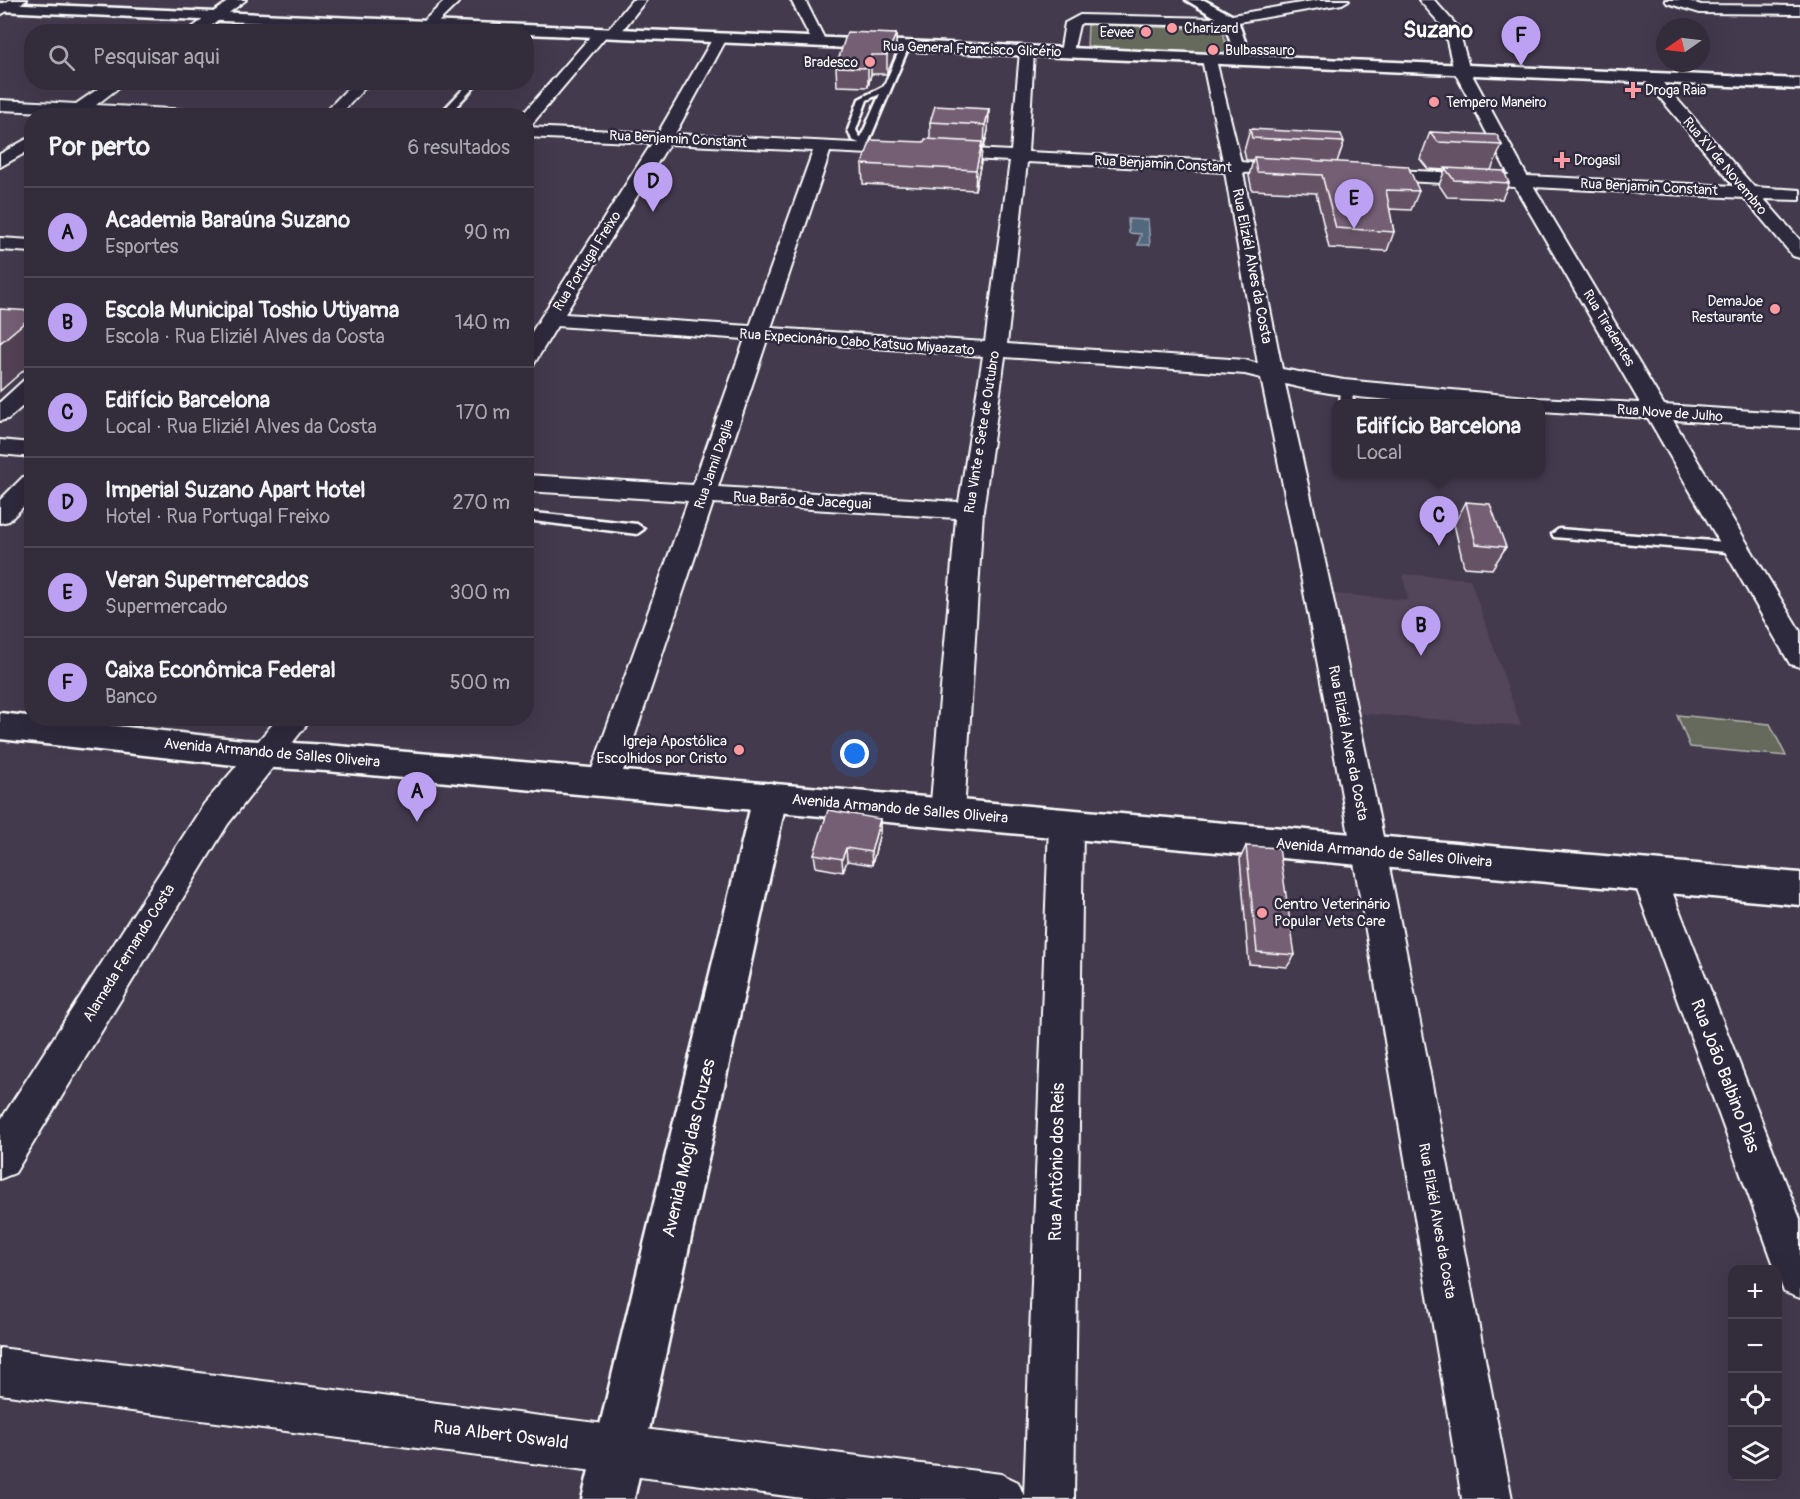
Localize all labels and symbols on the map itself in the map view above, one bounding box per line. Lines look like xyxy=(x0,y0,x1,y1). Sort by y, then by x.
district label: Suzano xyxy=(1403,16,1473,44)
pin: F xyxy=(1502,16,1540,66)
north arrow xyxy=(1656,18,1710,72)
place label: Charizard xyxy=(1184,20,1239,37)
marker: Charizard xyxy=(1165,21,1179,35)
place label: Eevee xyxy=(1100,24,1134,41)
marker: Eevee xyxy=(1139,25,1153,39)
street label: Rua General Francisco Glicério xyxy=(882,37,1062,61)
place label: Bulbassauro xyxy=(1225,42,1295,59)
marker: Bulbassauro xyxy=(1206,43,1220,57)
place label: Bradesco xyxy=(804,54,858,71)
marker: Bradesco xyxy=(863,55,877,69)
place label: Droga Raia xyxy=(1645,82,1706,99)
marker: Droga Raia xyxy=(1626,83,1640,97)
place label: Tempero Maneiro xyxy=(1446,94,1547,111)
marker: Tempero Maneiro xyxy=(1427,95,1441,109)
street label: Rua XV de Novembro xyxy=(1679,114,1771,219)
street label: Rua Benjamin Constant xyxy=(609,127,748,151)
street label: Rua Benjamin Constant xyxy=(1094,152,1233,176)
place label: Drogasil xyxy=(1574,152,1621,169)
marker: Drogasil xyxy=(1555,153,1569,167)
pin: D xyxy=(634,162,672,212)
street label: Rua Benjamin Constant xyxy=(1580,175,1719,199)
pin: E xyxy=(1334,180,1374,229)
street label: Rua Eliziél Alves da Costa xyxy=(1228,187,1276,345)
street label: Rua Portugal Freixo xyxy=(549,207,625,314)
street label: Rua Tiradentes xyxy=(1579,286,1639,370)
place label: DemaJoe Restaurante xyxy=(1691,293,1763,326)
marker: DemaJoe Restaurante xyxy=(1768,302,1782,316)
street label: Rua Expecionário Cabo Katsuo Miyaazato xyxy=(739,325,976,359)
street label: Rua Vinte e Sete de Outubro xyxy=(961,349,1003,514)
street label: Rua Nove de Julho xyxy=(1617,401,1724,425)
street label: Rua Jamil Daglia xyxy=(691,417,737,511)
street label: Rua Barão de Jaceguai xyxy=(732,488,872,514)
pin: C xyxy=(1420,496,1458,546)
pin: B xyxy=(1402,606,1440,656)
street label: Rua Eliziél Alves da Costa xyxy=(1324,664,1372,822)
place label: Igreja Apostólica Escolhidos por Cristo xyxy=(596,732,727,768)
street label: Avenida Armando de Salles Oliveira xyxy=(163,734,381,772)
your location xyxy=(840,739,869,768)
marker: Igreja Apostólica Escolhidos por Cristo xyxy=(732,743,746,757)
pin: A xyxy=(398,772,436,822)
street label: Avenida Armando de Salles Oliveira xyxy=(791,790,1009,828)
street label: Avenida Armando de Salles Oliveira xyxy=(1275,834,1493,872)
street label: Alameda Fernando Costa xyxy=(79,881,179,1025)
place label: Centro Veterinário Popular Vets Care xyxy=(1274,895,1390,931)
marker: Centro Veterinário Popular Vets Care xyxy=(1255,906,1269,920)
street label: Rua João Balbino Dias xyxy=(1685,996,1765,1156)
street label: Avenida Mogi das Cruzes xyxy=(657,1056,721,1240)
street label: Rua Antônio dos Reis xyxy=(1044,1083,1070,1241)
street label: Rua Eliziél Alves da Costa xyxy=(1414,1142,1460,1300)
street label: Rua Albert Oswald xyxy=(432,1415,570,1455)

